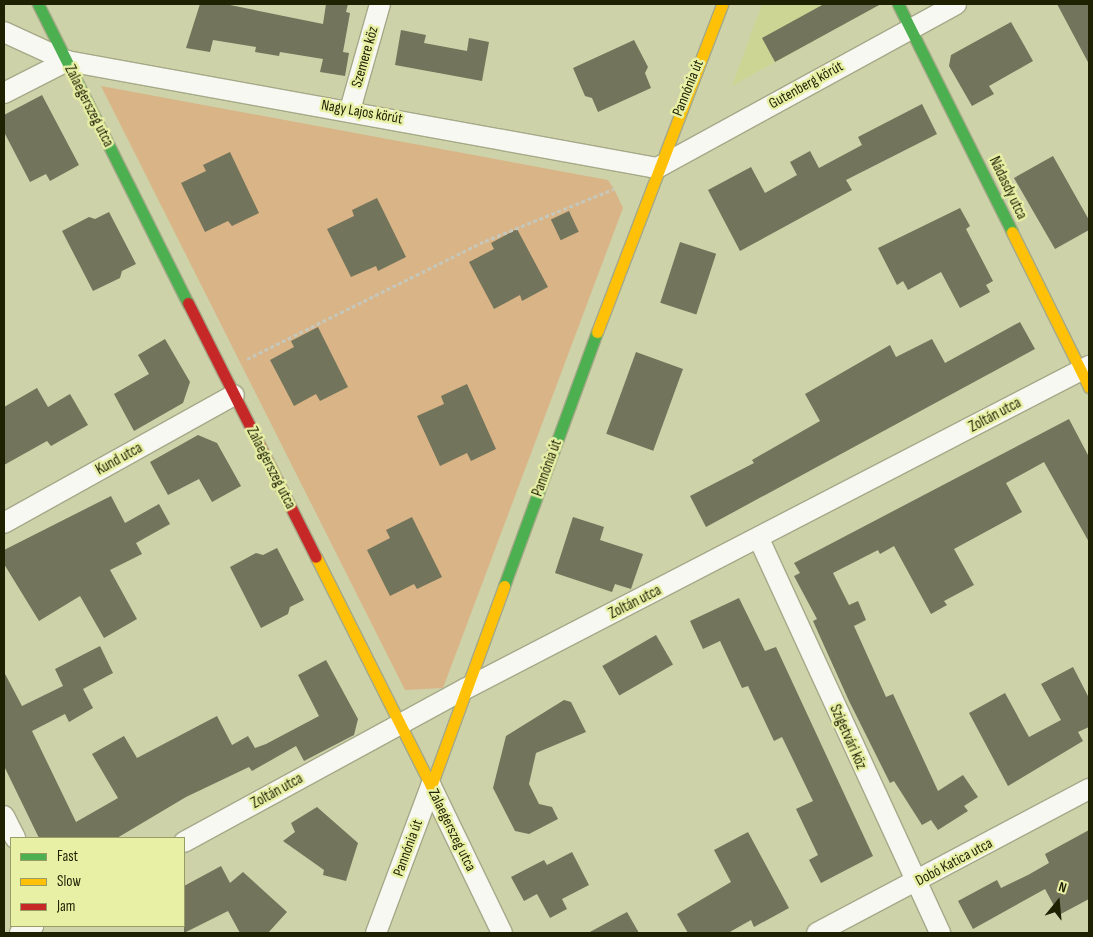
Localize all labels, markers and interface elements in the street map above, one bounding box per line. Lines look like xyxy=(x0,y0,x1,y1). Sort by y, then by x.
street label: Szemere köz xyxy=(348,24,382,90)
street label: Pannónia út xyxy=(669,57,707,119)
street label: Gutenberg körút xyxy=(766,57,846,113)
street label: Zalaegerszeg utca xyxy=(61,62,117,150)
street label: Nagy Lajos körút xyxy=(320,96,404,128)
street label: Nádasdy utca xyxy=(985,154,1031,222)
street label: Zoltán utca xyxy=(966,394,1024,436)
street label: Zalaegerszeg utca xyxy=(243,424,299,512)
street label: Pannónia út xyxy=(528,437,566,499)
street label: Kund utca xyxy=(93,439,145,479)
street label: Zoltán utca xyxy=(606,581,664,623)
street label: Szigetvári köz xyxy=(826,702,870,772)
street label: Zoltán utca xyxy=(248,769,306,813)
street label: Zalaegerszeg utca xyxy=(424,786,480,874)
street label: Pannónia út xyxy=(389,817,427,879)
street label: Dobó Katica utca xyxy=(912,834,996,890)
legend xyxy=(10,837,185,927)
text: Fast xyxy=(57,847,78,866)
text: Slow xyxy=(57,872,81,891)
north arrow xyxy=(1033,877,1083,927)
text: N xyxy=(1056,878,1069,896)
text: Jam xyxy=(57,897,75,916)

